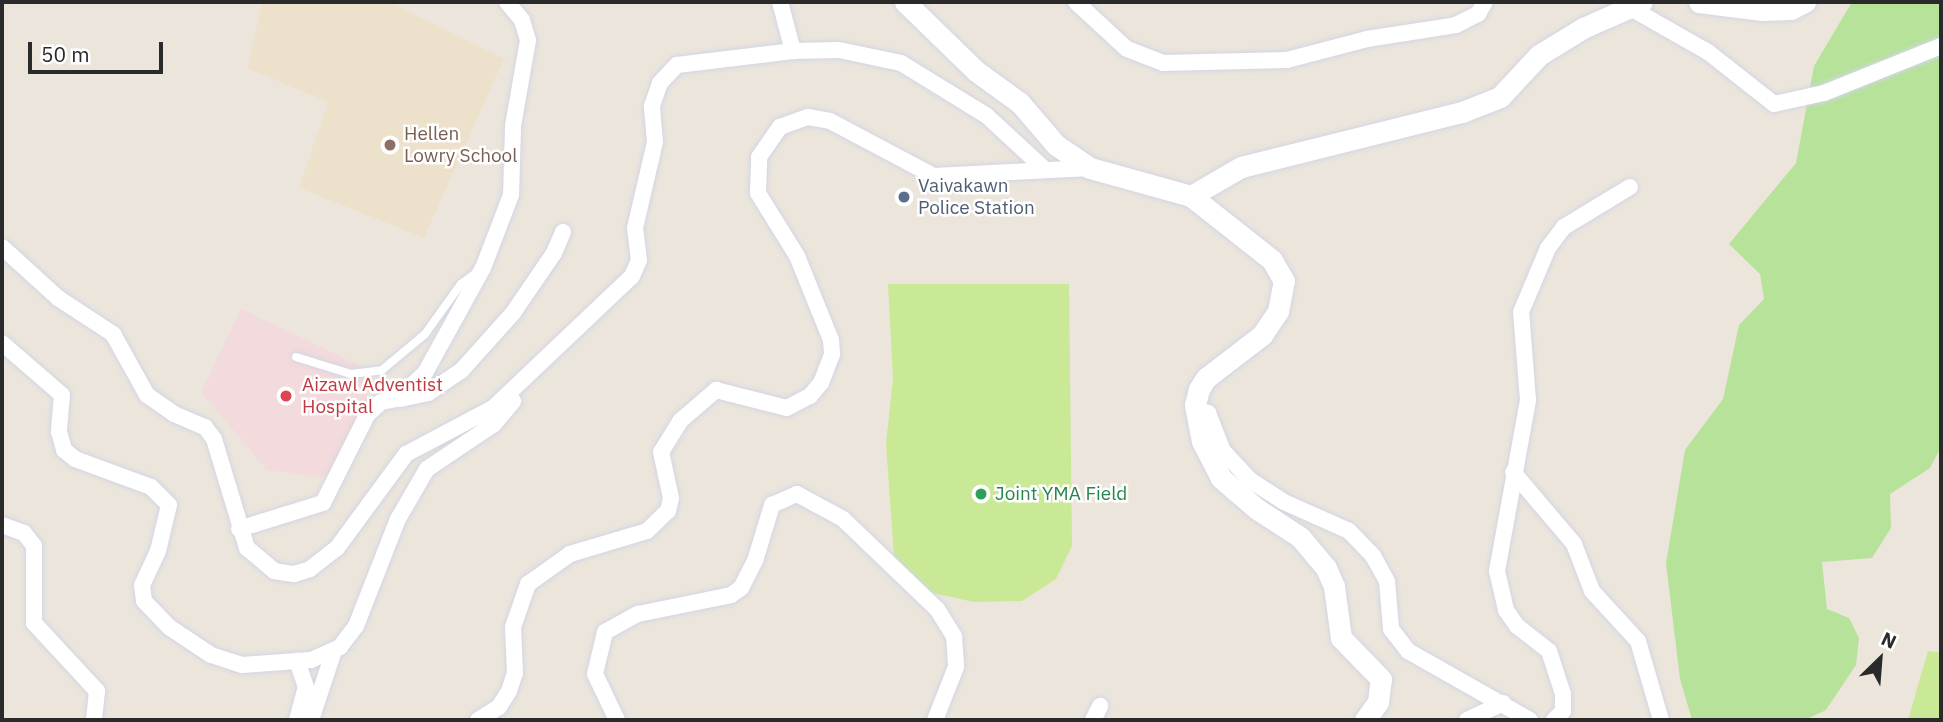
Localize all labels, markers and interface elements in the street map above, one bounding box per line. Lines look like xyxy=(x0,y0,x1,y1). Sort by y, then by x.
scale bar xyxy=(32,28,166,72)
text: 50 m xyxy=(41,40,90,68)
place label: Hellen Lowry School xyxy=(404,123,517,167)
marker: Hellen Lowry School xyxy=(382,137,398,153)
place label: Vaivakawn Police Station xyxy=(918,175,1035,219)
marker: Vaivakawn Police Station xyxy=(896,189,912,205)
place label: Aizawl Adventist Hospital xyxy=(302,374,443,418)
marker: Aizawl Adventist Hospital xyxy=(276,386,296,406)
place label: Joint YMA Field xyxy=(995,483,1127,505)
marker: Joint YMA Field xyxy=(973,486,989,502)
north arrow xyxy=(1845,624,1915,694)
text: N xyxy=(1878,626,1900,654)

